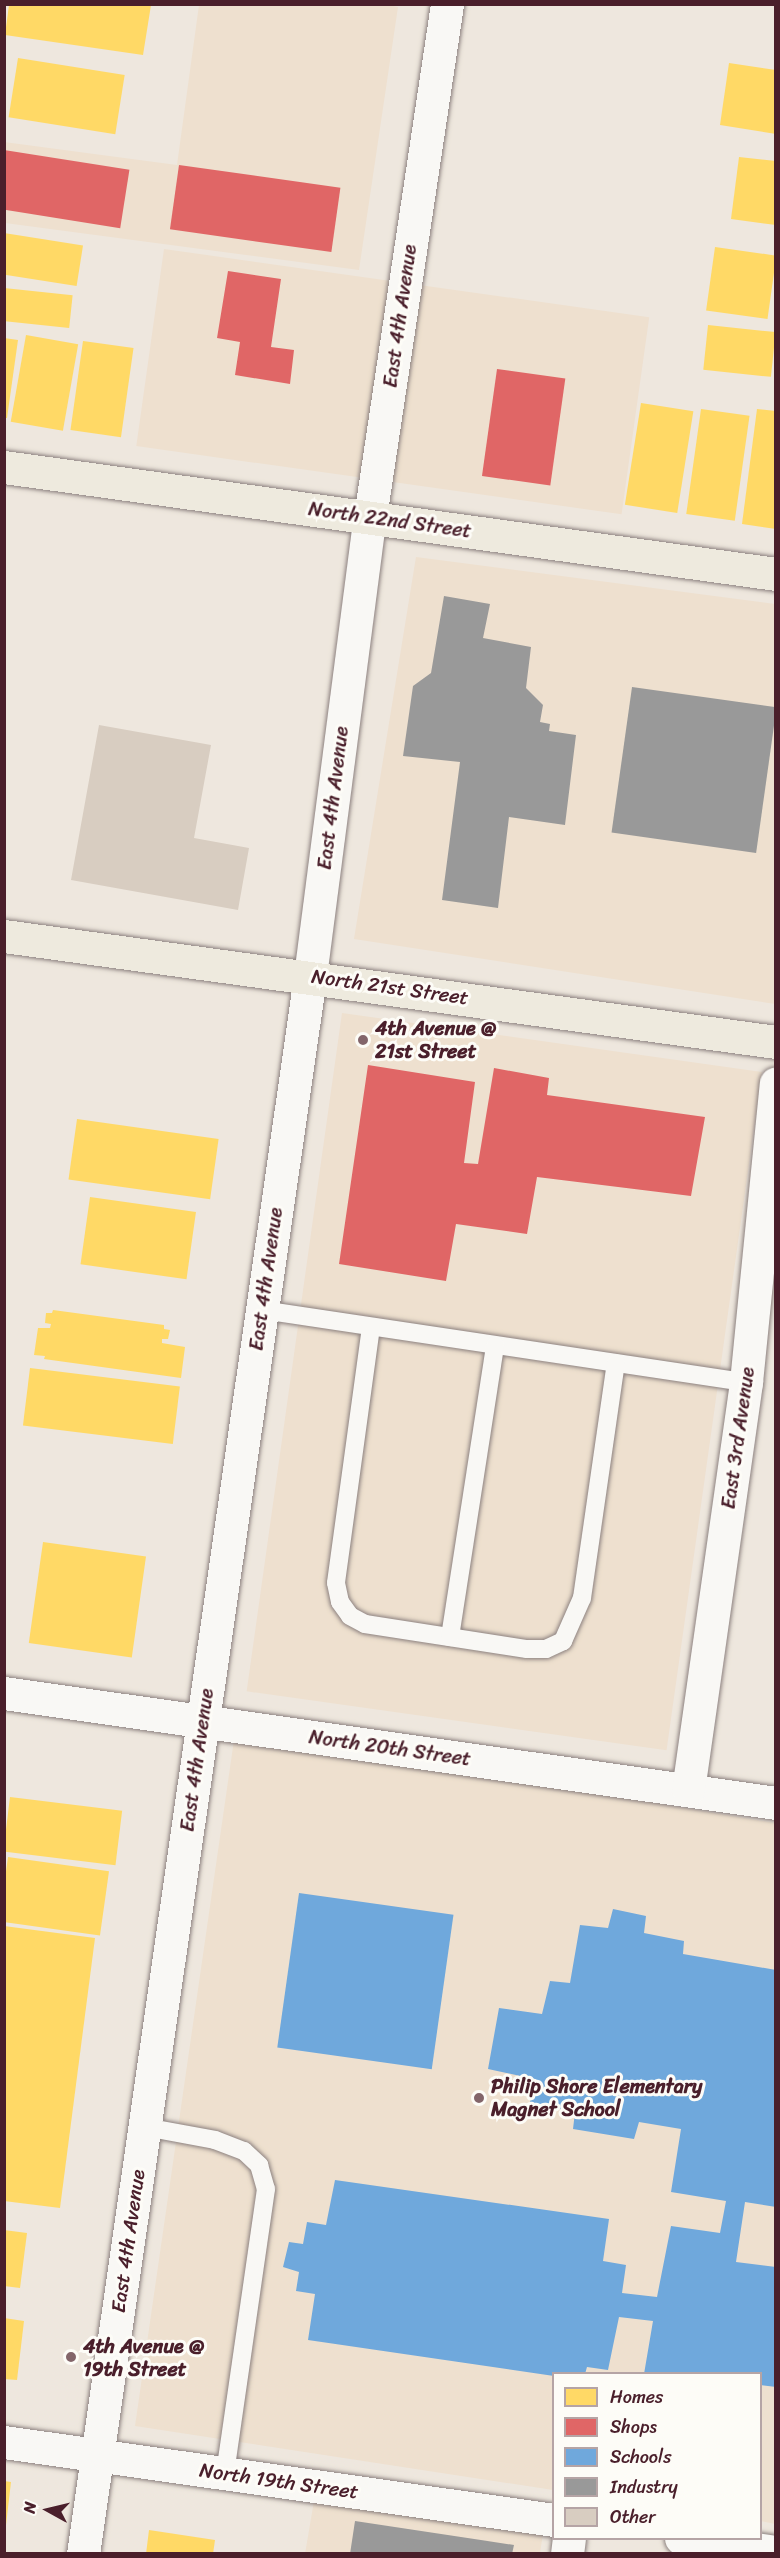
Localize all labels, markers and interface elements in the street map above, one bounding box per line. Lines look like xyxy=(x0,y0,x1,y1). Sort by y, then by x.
street label: East 4th Avenue xyxy=(378,243,422,389)
street label: North 22nd Street xyxy=(307,497,473,543)
street label: East 4th Avenue xyxy=(312,725,354,871)
street label: North 21st Street xyxy=(310,964,470,1010)
place label: 4th Avenue @ 21st Street xyxy=(375,1016,496,1063)
marker: 4th Avenue @ 21st Street xyxy=(356,1033,370,1047)
street label: East 4th Avenue xyxy=(244,1206,288,1352)
street label: East 3rd Avenue xyxy=(716,1366,760,1510)
street label: East 4th Avenue xyxy=(175,1687,219,1833)
street label: North 20th Street xyxy=(307,1725,473,1771)
place label: Philip Shore Elementary Magnet School xyxy=(491,2074,704,2121)
marker: Philip Shore Elementary Magnet School xyxy=(472,2091,486,2105)
street label: East 4th Avenue xyxy=(106,2168,150,2314)
place label: 4th Avenue @ 19th Street xyxy=(83,2334,204,2381)
marker: 4th Avenue @ 19th Street xyxy=(64,2350,78,2364)
legend xyxy=(552,2372,762,2540)
text: Homes xyxy=(610,2381,663,2413)
text: Shops xyxy=(610,2411,657,2443)
text: Schools xyxy=(610,2441,671,2473)
street label: North 19th Street xyxy=(198,2458,360,2504)
text: Industry xyxy=(610,2471,678,2503)
north arrow xyxy=(18,2480,78,2540)
text: N xyxy=(15,2500,45,2515)
text: Other xyxy=(610,2501,656,2533)

